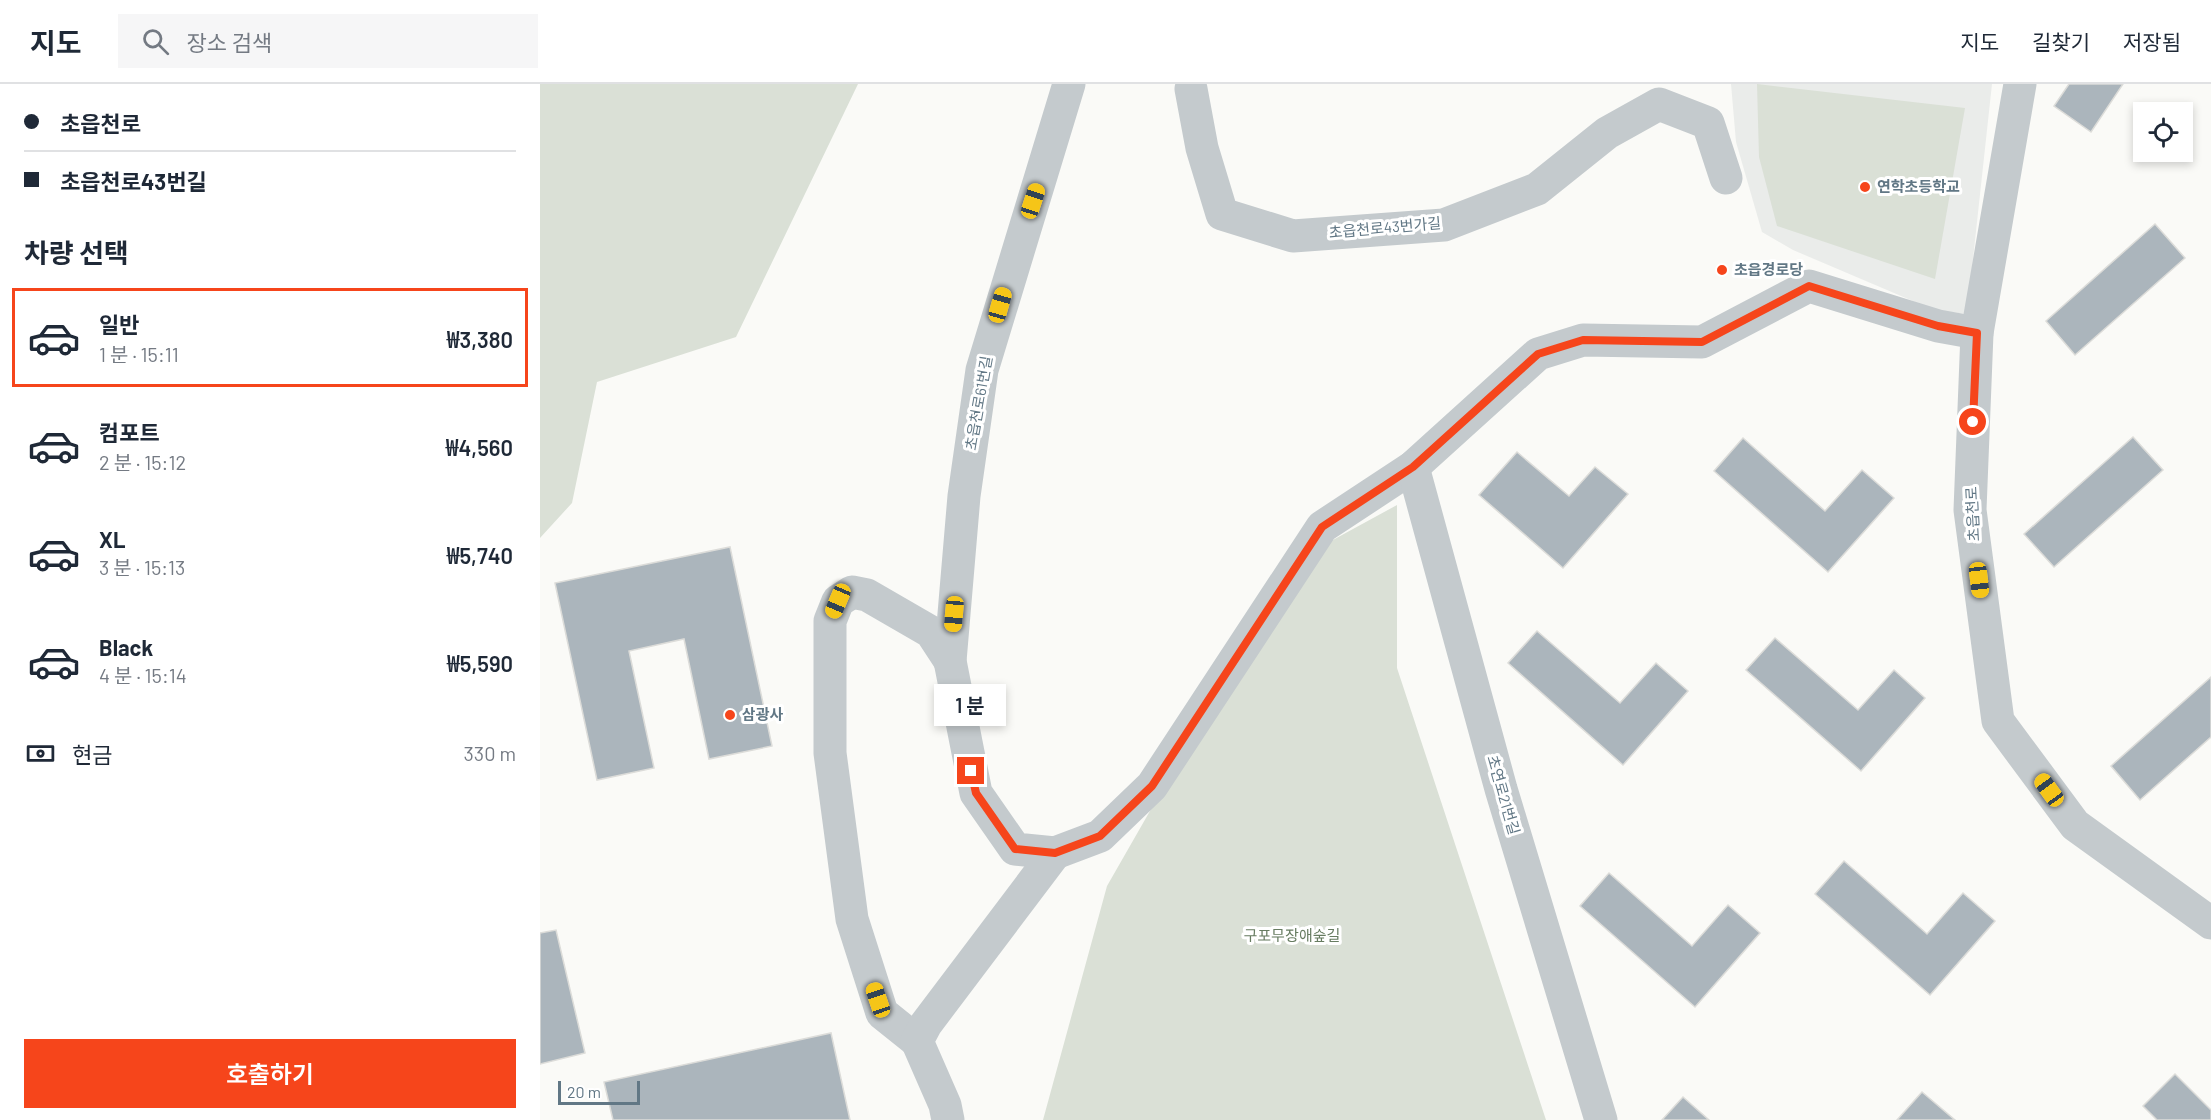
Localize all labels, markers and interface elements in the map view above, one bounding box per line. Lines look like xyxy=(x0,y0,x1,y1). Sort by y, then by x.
search box xyxy=(118,14,538,68)
text: 지도 xyxy=(30,25,82,59)
icon: search xyxy=(139,25,172,58)
text: 장소 검색 xyxy=(187,29,272,55)
text: 지도 xyxy=(1960,29,1999,54)
text: 길찾기 xyxy=(2032,29,2090,54)
text: 저장됨 xyxy=(2123,29,2181,54)
map controls xyxy=(2133,102,2193,162)
button: locate xyxy=(2133,102,2193,162)
text: 초읍천로 xyxy=(60,110,141,136)
text: 초읍천로43번길 xyxy=(60,168,207,194)
place label: 연학초등학교 xyxy=(1877,177,1960,195)
marker: 연학초등학교 xyxy=(1858,180,1872,194)
car xyxy=(1019,181,1047,221)
street label: 초읍천로43번가길 xyxy=(1328,213,1442,241)
text: 차량 선택 xyxy=(24,236,129,268)
place label: 초읍경로당 xyxy=(1734,260,1803,278)
marker: 초읍경로당 xyxy=(1715,263,1729,277)
car xyxy=(986,285,1014,325)
icon: car xyxy=(27,311,81,365)
text: 일반 xyxy=(99,311,139,337)
text: ₩3,380 xyxy=(447,326,513,352)
text: 1 분 · 15:11 xyxy=(99,342,179,366)
street label: 초읍천로61번길 xyxy=(961,354,995,451)
route start xyxy=(1959,408,1986,435)
icon: car xyxy=(27,419,81,473)
text: 컴포트 xyxy=(99,419,160,445)
text: ₩4,560 xyxy=(446,434,513,460)
text: 2 분 · 15:12 xyxy=(99,450,186,474)
street label: 초읍천로 xyxy=(1962,486,1982,542)
text: XL xyxy=(99,526,125,552)
icon: car xyxy=(27,527,81,581)
text: ₩5,740 xyxy=(447,542,513,568)
text: 3 분 · 15:13 xyxy=(99,555,185,579)
car xyxy=(1968,561,1990,599)
car xyxy=(823,581,853,621)
car xyxy=(943,595,965,633)
text: Black xyxy=(99,634,153,660)
icon: car xyxy=(27,635,81,689)
text: ₩5,590 xyxy=(447,650,513,676)
text: 4 분 · 15:14 xyxy=(99,663,187,687)
callout: 1 분 xyxy=(935,684,1007,726)
text: 1 분 xyxy=(955,693,985,717)
place label: 삼광사 xyxy=(742,705,784,723)
marker: 삼광사 xyxy=(723,708,737,722)
icon: cash xyxy=(24,737,57,770)
text: 현금 xyxy=(72,741,112,767)
text: 330 m xyxy=(464,741,516,765)
street label: 초연로21번길 xyxy=(1484,753,1524,837)
route end xyxy=(957,757,984,784)
car xyxy=(2031,770,2067,810)
park label: 구포무장애숲길 xyxy=(1244,926,1340,944)
car xyxy=(864,980,892,1020)
button: 호출하기 xyxy=(24,1039,516,1108)
scale bar xyxy=(558,1078,640,1106)
text: 20 m xyxy=(567,1082,601,1101)

